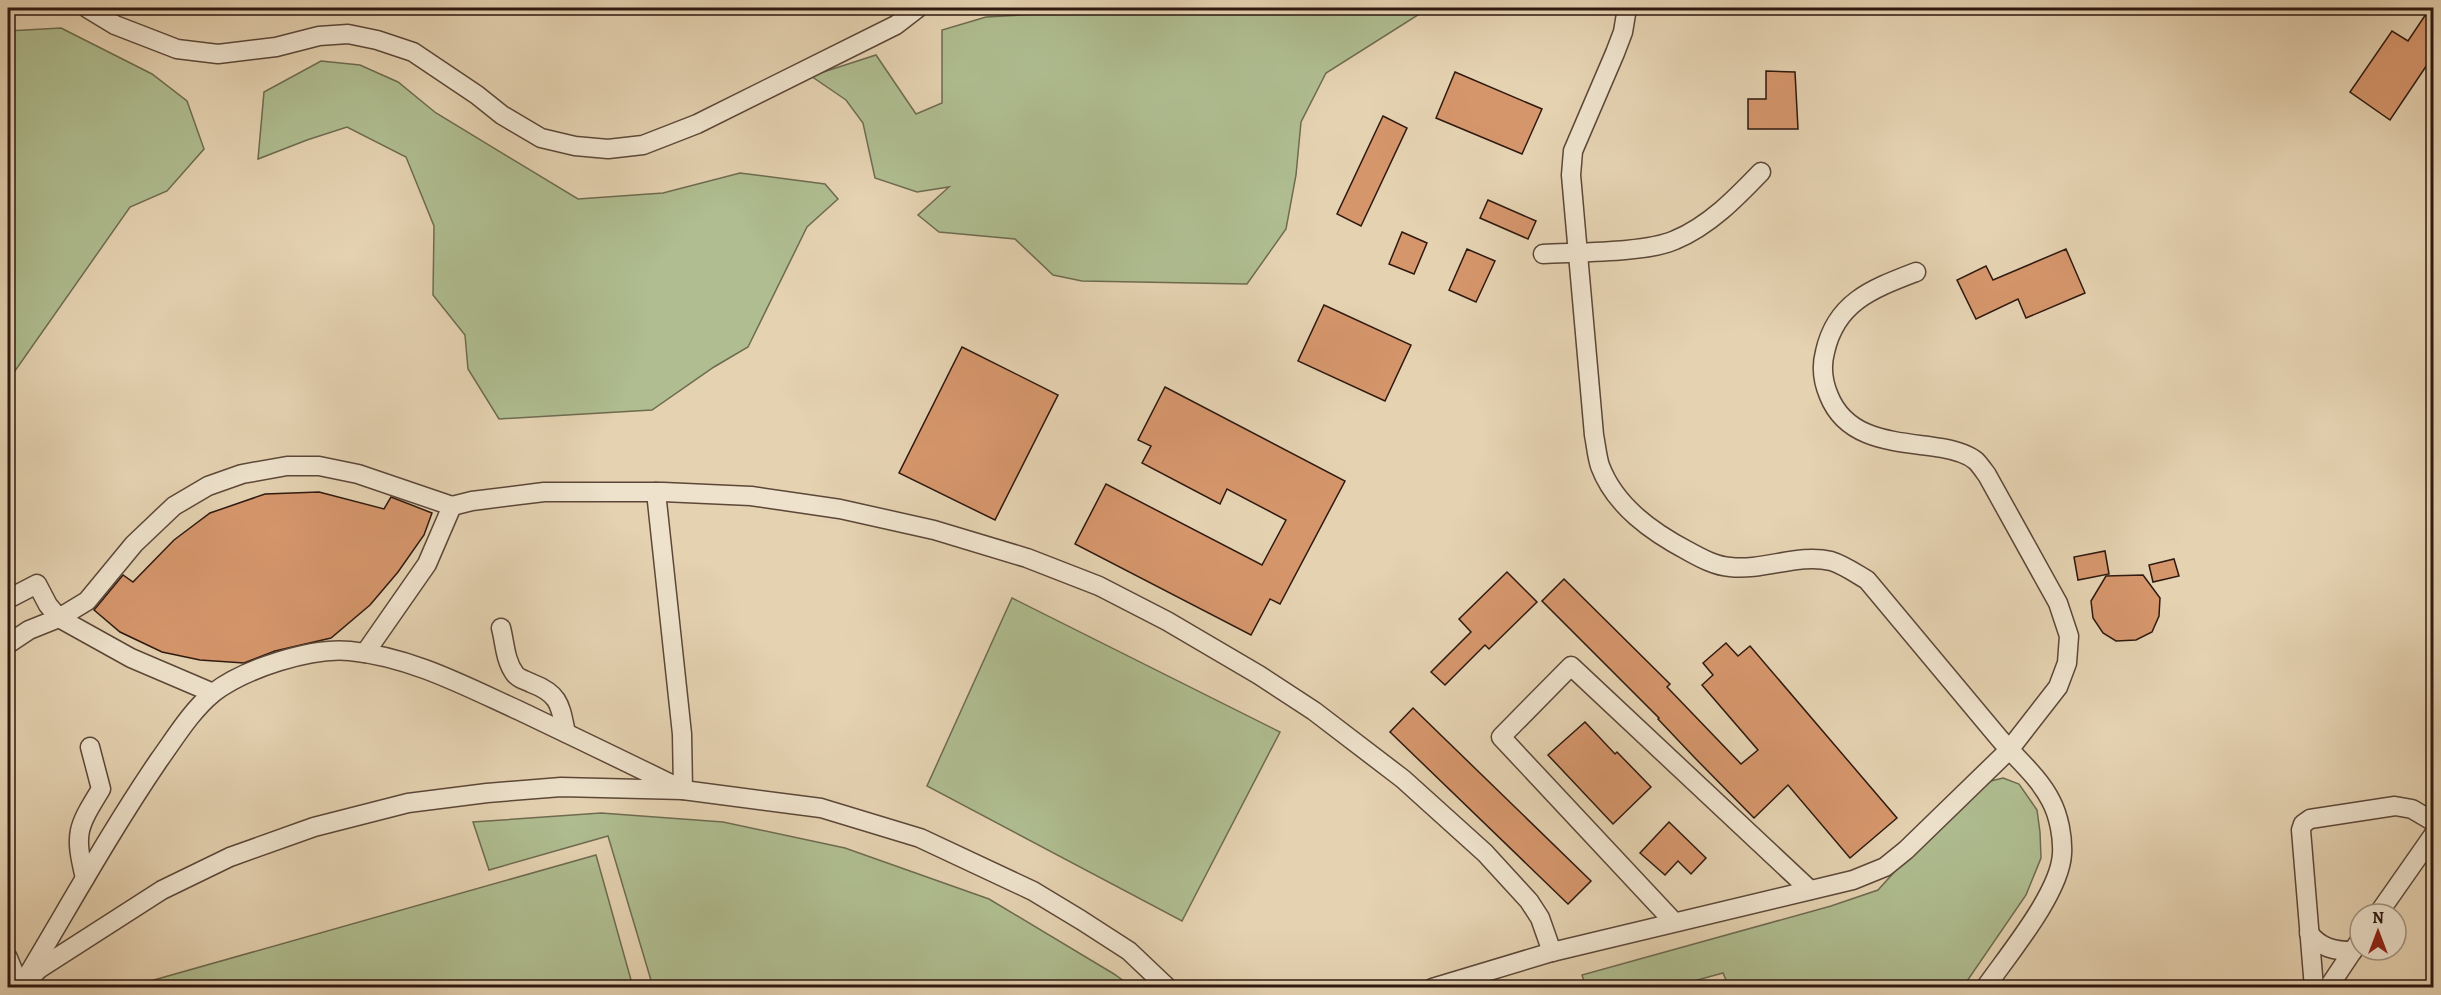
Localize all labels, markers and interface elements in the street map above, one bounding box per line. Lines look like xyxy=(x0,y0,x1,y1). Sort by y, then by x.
north arrow xyxy=(2348,902,2408,962)
text: N xyxy=(2372,907,2384,929)

